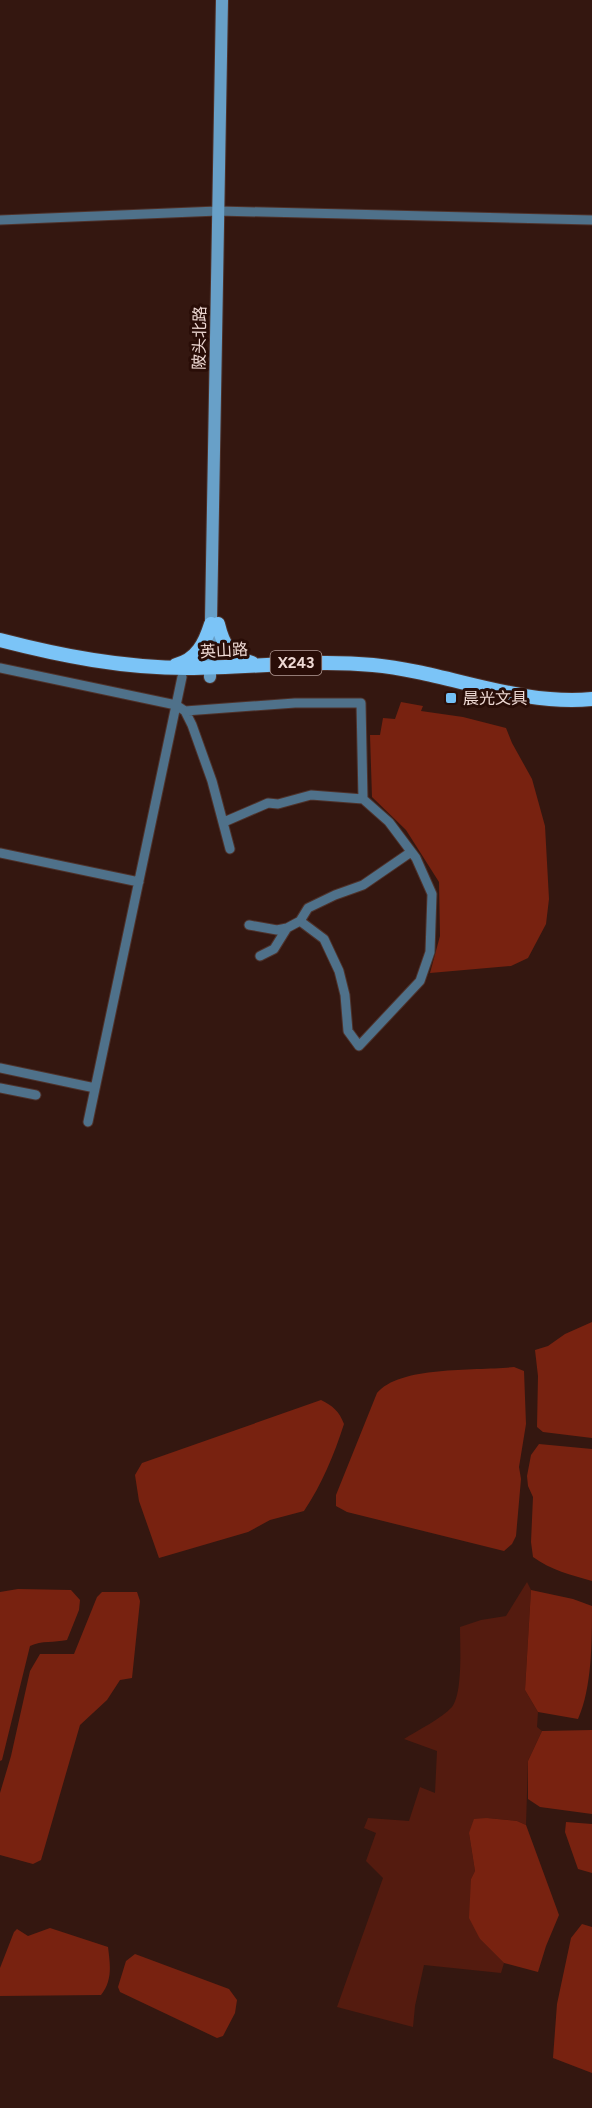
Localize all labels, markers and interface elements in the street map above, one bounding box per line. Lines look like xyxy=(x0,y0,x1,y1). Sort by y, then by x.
street label: 陂头北路 xyxy=(189,306,210,370)
street label: 英山路 xyxy=(200,640,248,661)
road number: X243 xyxy=(270,651,322,675)
place label: 晨光文具 xyxy=(463,689,527,708)
marker: 晨光文具 xyxy=(444,691,458,705)

